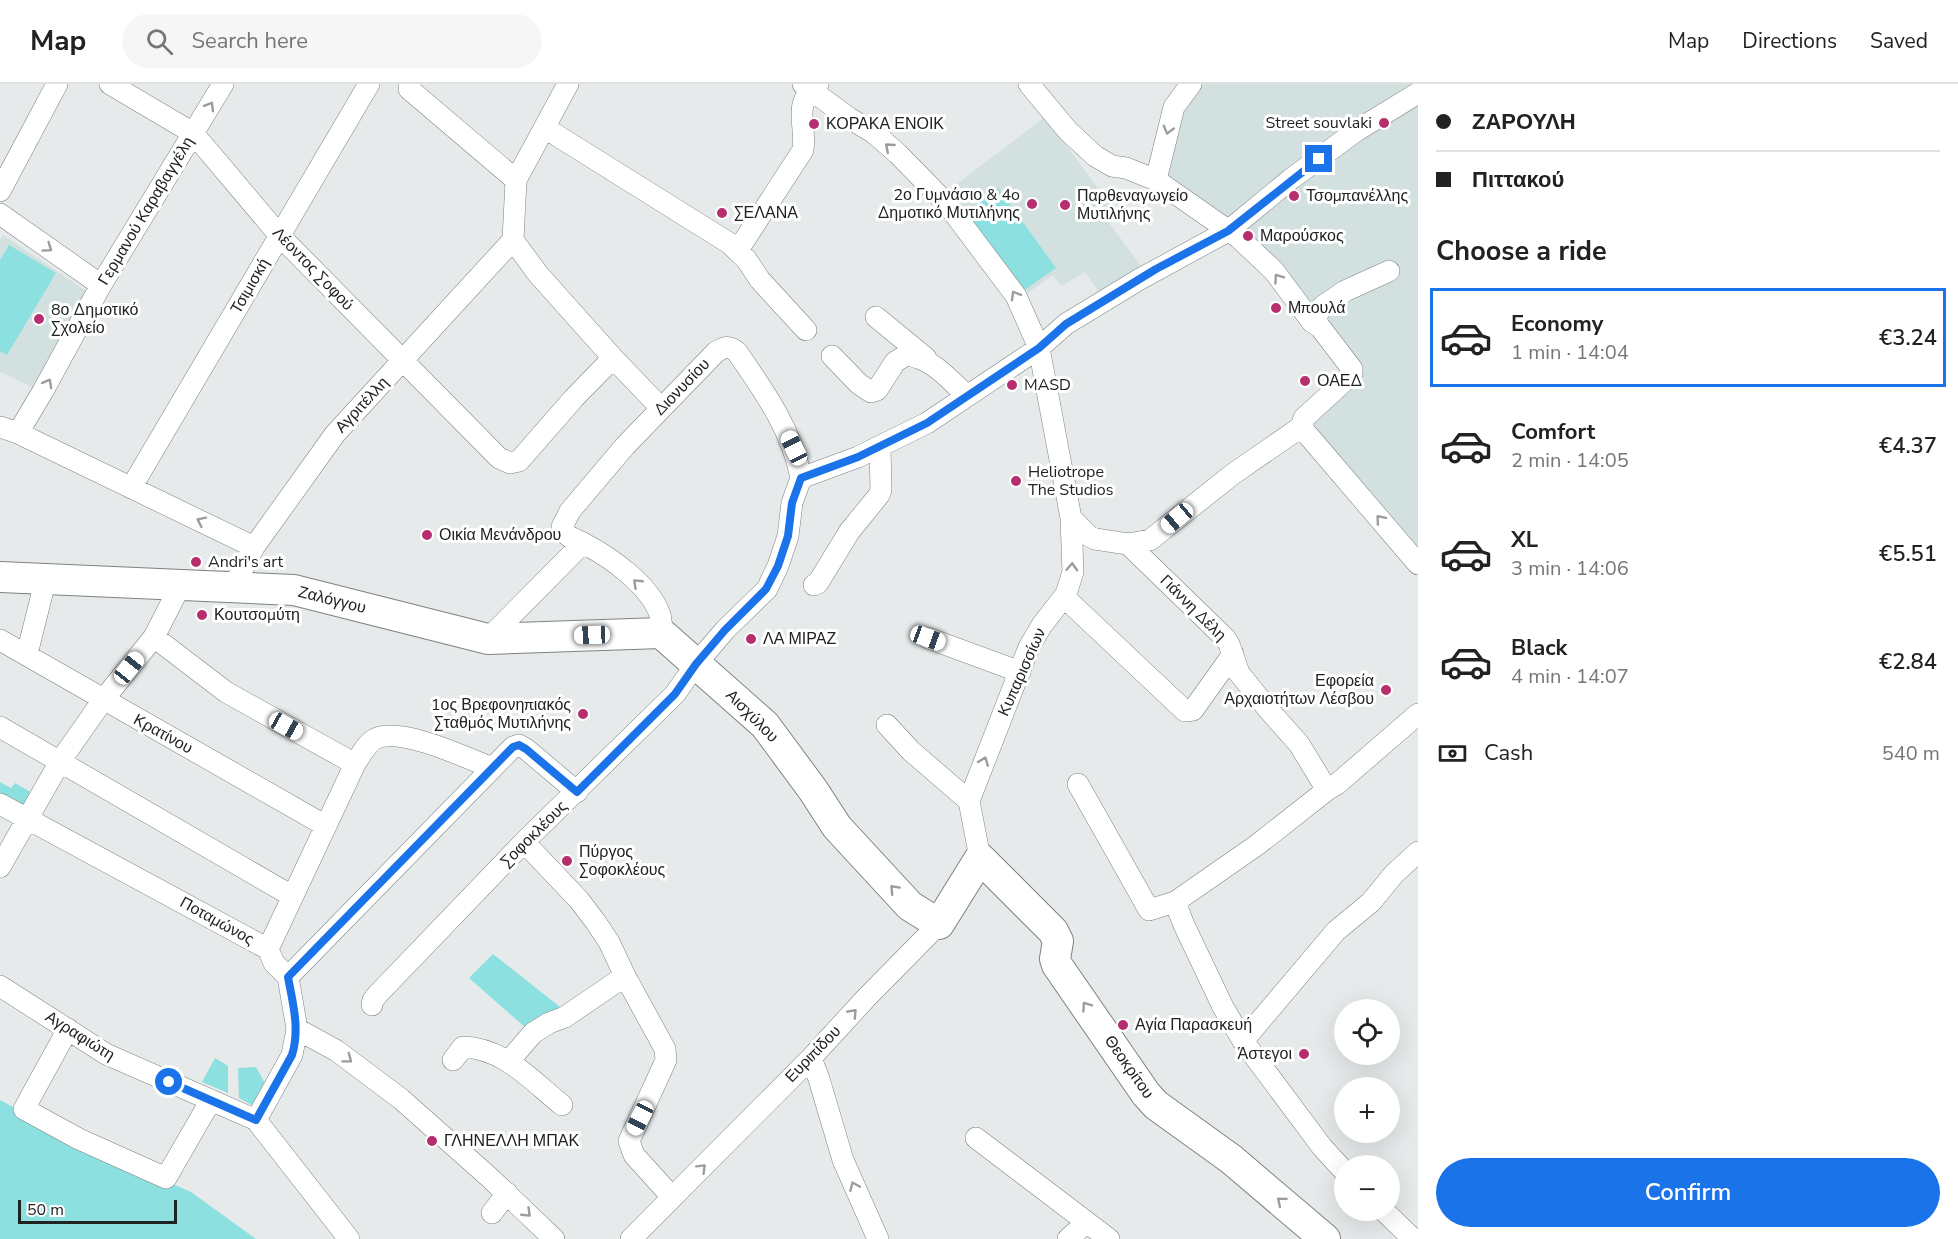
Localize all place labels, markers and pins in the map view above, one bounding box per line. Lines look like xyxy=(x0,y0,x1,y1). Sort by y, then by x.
place label: Street souvlaki xyxy=(1265,112,1372,134)
place label: ΚΟΡΑΚΑ ΕΝΟΙΚ xyxy=(826,113,944,135)
marker: Street souvlaki xyxy=(1377,116,1391,130)
marker: ΚΟΡΑΚΑ ΕΝΟΙΚ xyxy=(807,117,821,131)
place label: 2ο Γυμνάσιο & 4o Δημοτικό Μυτιλήνης xyxy=(878,184,1020,224)
place label: Παρθεναγωγείο Μυτιλήνης xyxy=(1077,185,1188,225)
place label: Τσομπανέλλης xyxy=(1306,185,1408,207)
marker: Τσομπανέλλης xyxy=(1287,189,1301,203)
marker: 2ο Γυμνάσιο & 4o Δημοτικό Μυτιλήνης xyxy=(1025,197,1039,211)
marker: Παρθεναγωγείο Μυτιλήνης xyxy=(1058,198,1072,212)
place label: ΣΕΛΑΝΑ xyxy=(734,202,798,224)
marker: ΣΕΛΑΝΑ xyxy=(715,206,729,220)
place label: Μαρούσκος xyxy=(1260,225,1344,247)
marker: Μαρούσκος xyxy=(1241,229,1255,243)
place label: Μπουλά xyxy=(1288,297,1345,319)
place label: 8ο Δημοτικό Σχολείο xyxy=(51,299,139,339)
marker: Μπουλά xyxy=(1269,301,1283,315)
marker: 8ο Δημοτικό Σχολείο xyxy=(32,312,46,326)
place label: ΟΑΕΔ xyxy=(1317,370,1362,392)
place label: MASD xyxy=(1024,374,1071,396)
marker: ΟΑΕΔ xyxy=(1298,374,1312,388)
marker: MASD xyxy=(1005,378,1019,392)
place label: Heliotrope The Studios xyxy=(1028,461,1113,501)
marker: Heliotrope The Studios xyxy=(1009,474,1023,488)
place label: Οικία Μενάνδρου xyxy=(439,524,561,546)
marker: Οικία Μενάνδρου xyxy=(420,528,434,542)
place label: Andri's art xyxy=(208,551,283,573)
marker: Andri's art xyxy=(189,555,203,569)
place label: Κουτσομύτη xyxy=(214,604,300,626)
marker: Κουτσομύτη xyxy=(195,608,209,622)
place label: ΛΑ ΜΙΡΑΖ xyxy=(763,628,836,650)
marker: ΛΑ ΜΙΡΑΖ xyxy=(744,632,758,646)
place label: Εφορεία Αρχαιοτήτων Λέσβου xyxy=(1224,670,1374,710)
marker: Εφορεία Αρχαιοτήτων Λέσβου xyxy=(1379,683,1393,697)
place label: 1ος Βρεφονηπιακός Σταθμός Μυτιλήνης xyxy=(431,694,571,734)
marker: 1ος Βρεφονηπιακός Σταθμός Μυτιλήνης xyxy=(576,707,590,721)
place label: Πύργος Σοφοκλέους xyxy=(579,841,666,881)
marker: Πύργος Σοφοκλέους xyxy=(560,854,574,868)
place label: Αγία Παρασκευή xyxy=(1135,1014,1252,1036)
marker: Αγία Παρασκευή xyxy=(1116,1018,1130,1032)
place label: Άστεγοι xyxy=(1238,1043,1292,1065)
marker: Άστεγοι xyxy=(1297,1047,1311,1061)
place label: ΓΛΗΝΕΛΛΗ ΜΠΑΚ xyxy=(444,1130,579,1152)
marker: ΓΛΗΝΕΛΛΗ ΜΠΑΚ xyxy=(425,1134,439,1148)

